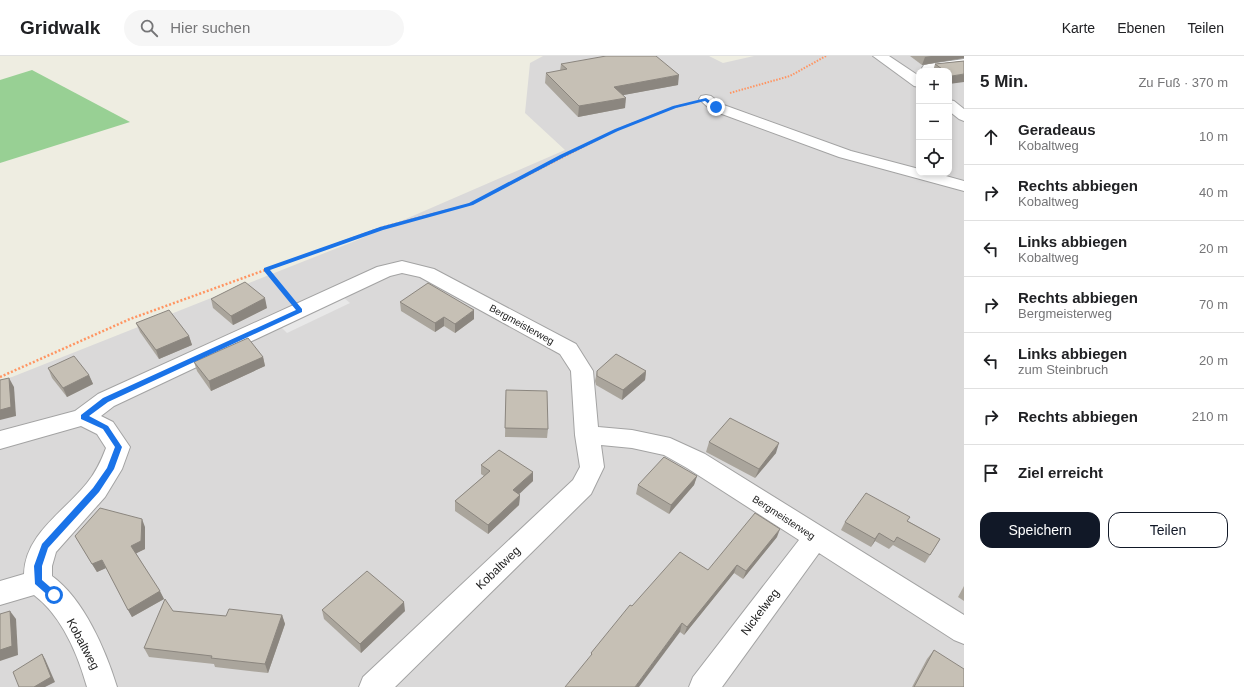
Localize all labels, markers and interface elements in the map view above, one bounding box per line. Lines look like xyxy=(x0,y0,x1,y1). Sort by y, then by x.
search box xyxy=(124,10,404,46)
text: Gridwalk xyxy=(20,17,100,38)
icon: search xyxy=(138,17,160,39)
text: Hier suchen xyxy=(170,19,250,36)
text: Karte xyxy=(1062,20,1095,36)
text: Ebenen xyxy=(1117,20,1165,36)
text: Teilen xyxy=(1187,20,1224,36)
map controls xyxy=(916,68,952,176)
button: + xyxy=(916,68,952,104)
text: 5 Min. xyxy=(980,72,1028,91)
text: Zu Fuß · 370 m xyxy=(1138,75,1228,90)
route end xyxy=(707,98,725,116)
button: − xyxy=(916,104,952,140)
text: Geradeaus xyxy=(1018,121,1096,138)
icon: ahead xyxy=(980,126,1002,148)
text: 10 m xyxy=(1199,129,1228,144)
text: Kobaltweg xyxy=(1018,138,1079,153)
button: locate xyxy=(916,140,952,176)
text: Rechts abbiegen xyxy=(1018,177,1138,194)
icon: right xyxy=(980,182,1002,204)
text: 40 m xyxy=(1199,185,1228,200)
text: Kobaltweg xyxy=(1018,194,1079,209)
text: Links abbiegen xyxy=(1018,233,1127,250)
icon: left xyxy=(980,238,1002,260)
text: 20 m xyxy=(1199,241,1228,256)
text: Kobaltweg xyxy=(1018,250,1079,265)
text: Rechts abbiegen xyxy=(1018,289,1138,306)
icon: right xyxy=(980,294,1002,316)
text: 70 m xyxy=(1199,297,1228,312)
street label: Bergmeisterweg xyxy=(487,302,556,347)
text: Bergmeisterweg xyxy=(1018,306,1112,321)
text: Links abbiegen xyxy=(1018,345,1127,362)
icon: left xyxy=(980,350,1002,372)
text: 20 m xyxy=(1199,353,1228,368)
text: zum Steinbruch xyxy=(1018,362,1108,377)
icon: right xyxy=(980,406,1002,428)
text: Rechts abbiegen xyxy=(1018,408,1138,425)
text: 210 m xyxy=(1192,409,1228,424)
icon: arrive xyxy=(980,462,1002,484)
text: Ziel erreicht xyxy=(1018,464,1103,481)
street label: Bergmeisterweg xyxy=(750,493,817,542)
button: Speichern xyxy=(980,512,1100,548)
button: Teilen xyxy=(1108,512,1228,548)
street label: Kobaltweg xyxy=(473,543,523,593)
route start xyxy=(45,586,63,604)
street label: Nickelweg xyxy=(738,586,782,638)
street label: Kobaltweg xyxy=(64,616,102,672)

